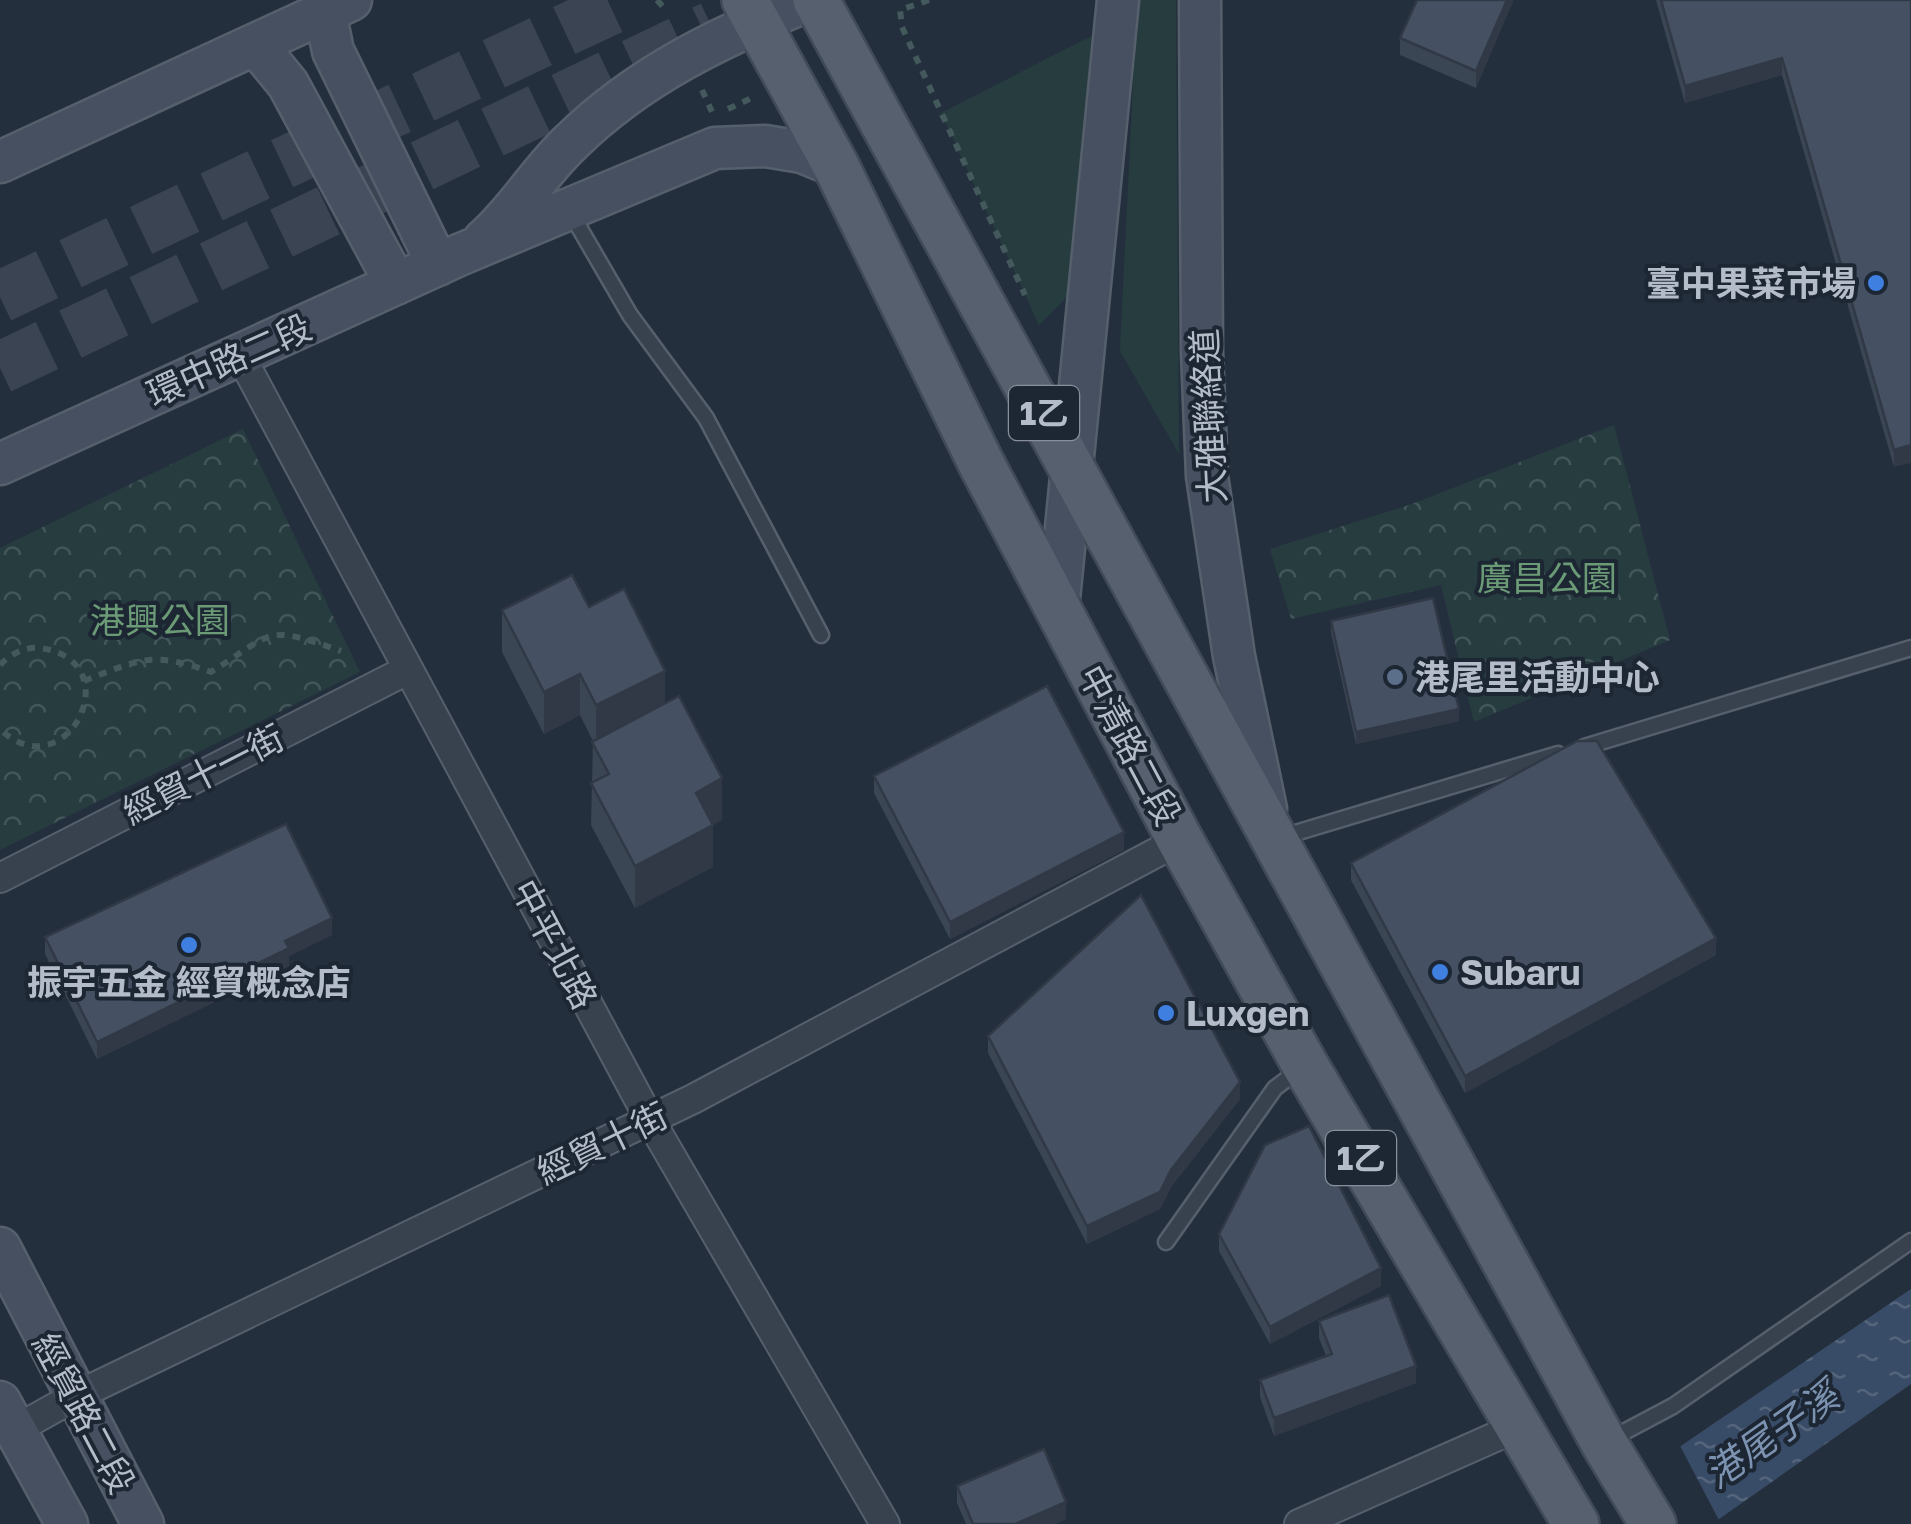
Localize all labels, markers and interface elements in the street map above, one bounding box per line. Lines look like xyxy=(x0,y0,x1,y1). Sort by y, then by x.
place label: 臺中果菜市場 xyxy=(1646,262,1856,304)
marker: 臺中果菜市場 xyxy=(1865,272,1887,294)
street label: 環中路二段 xyxy=(141,305,317,415)
street label: 大雅聯絡道 xyxy=(1182,328,1234,504)
road number: 1乙 xyxy=(1009,386,1079,440)
park label: 廣昌公園 xyxy=(1477,557,1617,599)
park label: 港興公園 xyxy=(90,599,230,641)
place label: 港尾里活動中心 xyxy=(1415,656,1660,698)
street label: 中清路二段 xyxy=(1070,658,1190,832)
marker: 港尾里活動中心 xyxy=(1384,666,1406,688)
street label: 經貿十一街 xyxy=(115,716,291,832)
street label: 中平北路 xyxy=(504,872,606,1016)
marker: 振宇五金 經貿概念店 xyxy=(178,934,200,956)
place label: Subaru xyxy=(1460,951,1581,993)
place label: 振宇五金 經貿概念店 xyxy=(27,961,351,1003)
marker: Subaru xyxy=(1429,961,1451,983)
place label: Luxgen xyxy=(1186,992,1309,1034)
marker: Luxgen xyxy=(1155,1002,1177,1024)
street label: 經貿十街 xyxy=(530,1093,674,1193)
road number: 1乙 xyxy=(1326,1131,1396,1185)
street label: 經貿路二段 xyxy=(24,1326,144,1500)
water label: 港尾子溪 xyxy=(1696,1369,1850,1496)

